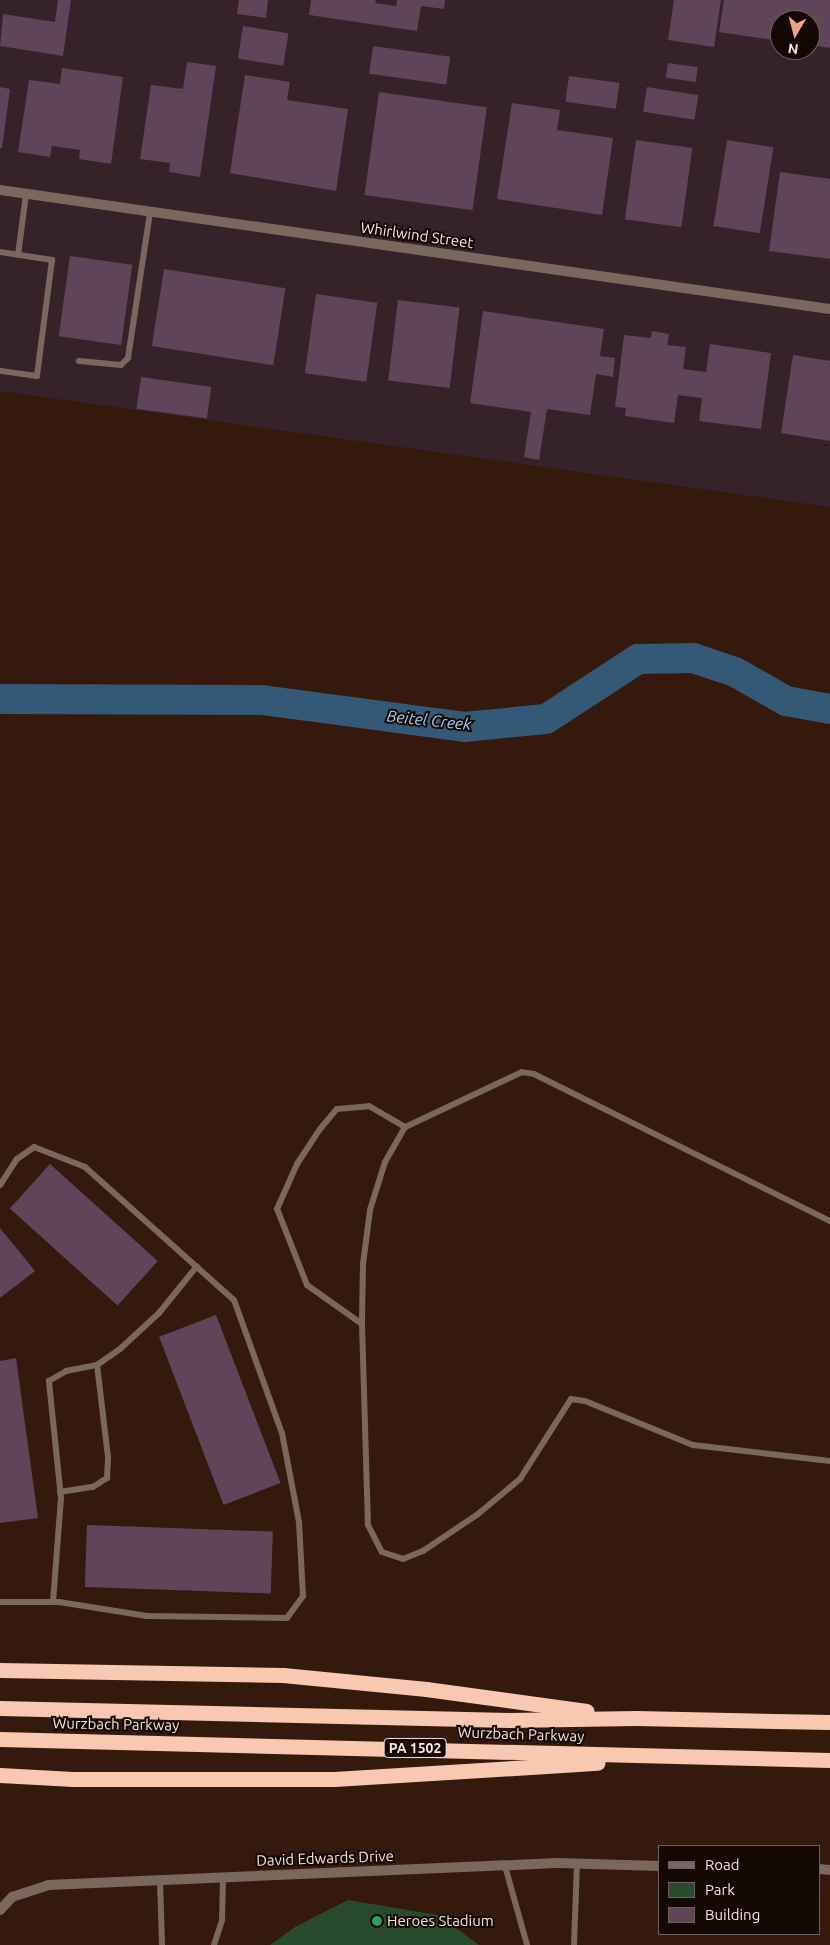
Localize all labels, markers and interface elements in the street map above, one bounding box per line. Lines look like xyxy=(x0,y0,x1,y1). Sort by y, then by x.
north arrow xyxy=(770,10,820,60)
text: N xyxy=(787,40,799,58)
street label: Whirlwind Street xyxy=(359,218,475,252)
water label: Beitel Creek xyxy=(386,706,472,734)
street label: Wurzbach Parkway xyxy=(52,1714,180,1734)
street label: Wurzbach Parkway xyxy=(457,1723,585,1745)
road number: PA 1502 xyxy=(382,1736,448,1760)
legend xyxy=(658,1845,820,1935)
street label: David Edwards Drive xyxy=(256,1847,394,1869)
text: Road xyxy=(705,1856,740,1873)
text: Park xyxy=(705,1881,735,1898)
text: Building xyxy=(705,1906,760,1923)
place label: Heroes Stadium xyxy=(387,1912,494,1930)
marker: Heroes Stadium xyxy=(371,1915,383,1927)

